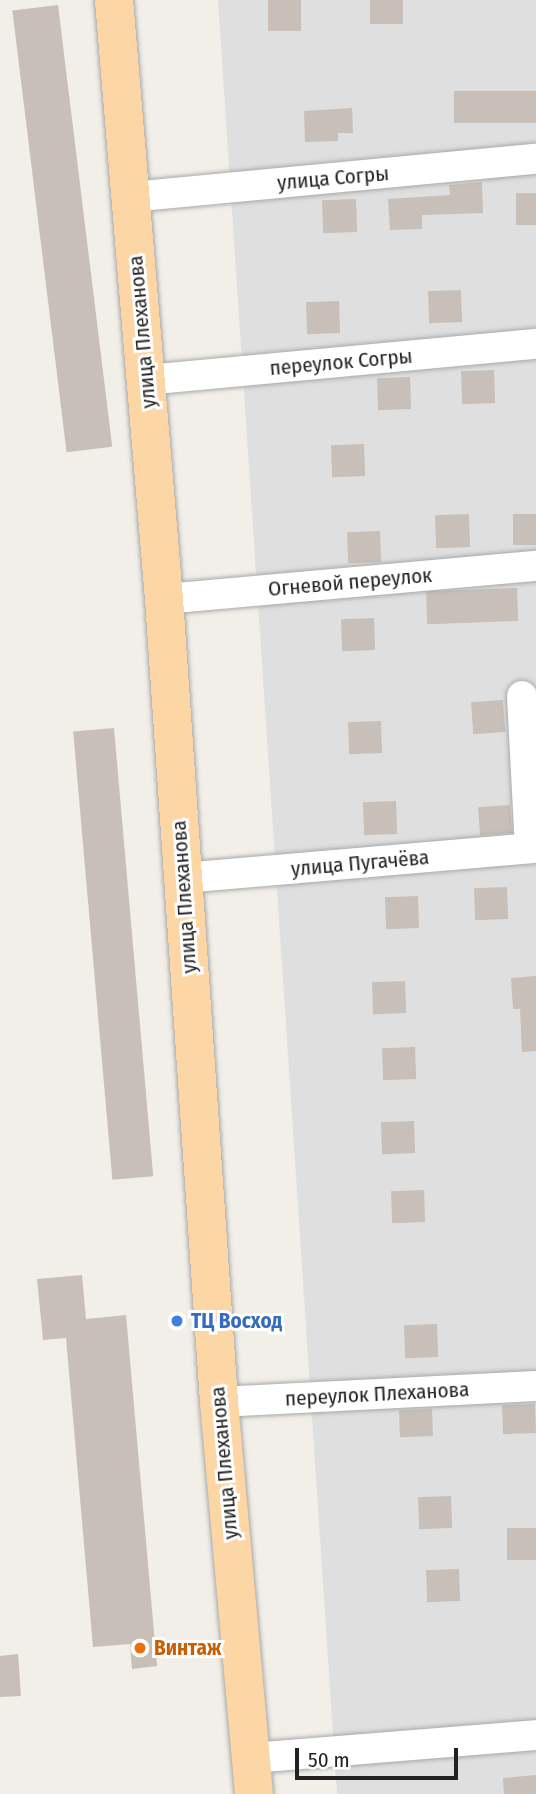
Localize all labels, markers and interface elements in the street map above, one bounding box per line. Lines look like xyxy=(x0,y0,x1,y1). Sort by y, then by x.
street label: улица Согры xyxy=(276,161,390,195)
street label: улица Плеханова xyxy=(123,255,161,409)
street label: переулок Согры xyxy=(269,343,413,381)
street label: Огневой переулок xyxy=(267,562,433,602)
street label: улица Плеханова xyxy=(166,820,202,974)
street label: улица Пугачёва xyxy=(290,844,430,882)
place label: ТЦ Восход xyxy=(191,1308,282,1334)
marker: ТЦ Восход xyxy=(169,1313,185,1329)
street label: переулок Плеханова xyxy=(284,1377,470,1411)
street label: улица Плеханова xyxy=(205,1386,243,1540)
place label: Винтаж xyxy=(154,1635,221,1661)
marker: Винтаж xyxy=(132,1640,148,1656)
scale bar xyxy=(298,1734,461,1778)
text: 50 m xyxy=(308,1747,350,1773)

